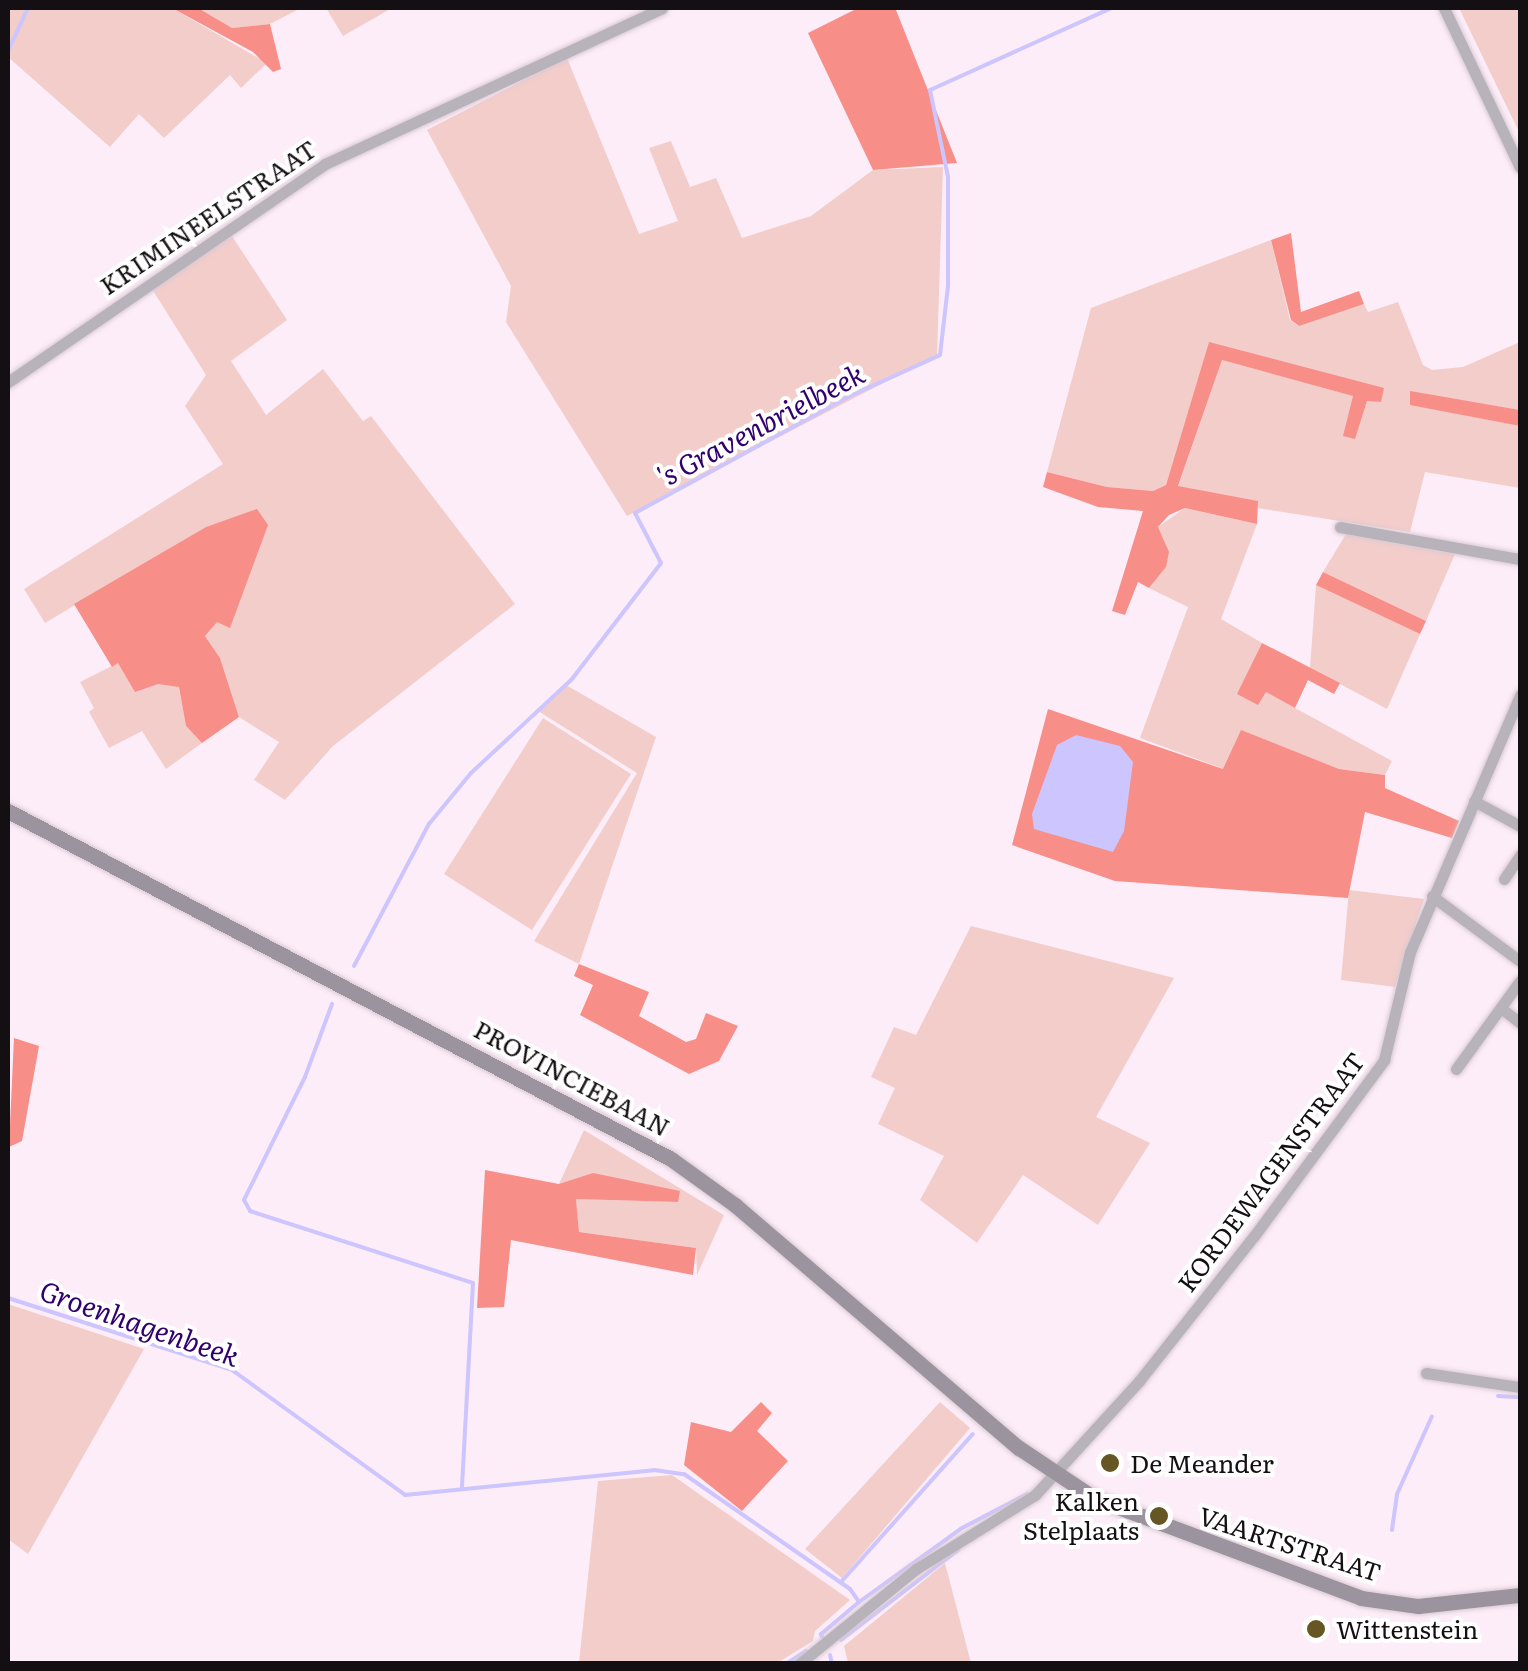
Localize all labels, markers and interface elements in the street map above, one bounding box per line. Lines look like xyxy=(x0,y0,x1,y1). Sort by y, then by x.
street label: KRIMINEELSTRAAT xyxy=(94,133,322,301)
water label: 's Gravenbrielbeek xyxy=(651,355,869,493)
street label: PROVINCIEBAAN xyxy=(469,1014,675,1142)
street label: KORDEWAGENSTRAAT xyxy=(1171,1046,1371,1298)
water label: Groenhagenbeek xyxy=(36,1272,244,1372)
place label: De Meander xyxy=(1130,1448,1274,1478)
marker: De Meander xyxy=(1099,1452,1121,1474)
place label: Kalken Stelplaats xyxy=(1023,1487,1139,1546)
street label: VAARTSTRAAT xyxy=(1195,1500,1385,1588)
marker: Kalken Stelplaats xyxy=(1148,1505,1170,1527)
place label: Wittenstein xyxy=(1336,1614,1478,1644)
marker: Wittenstein xyxy=(1305,1618,1327,1640)

